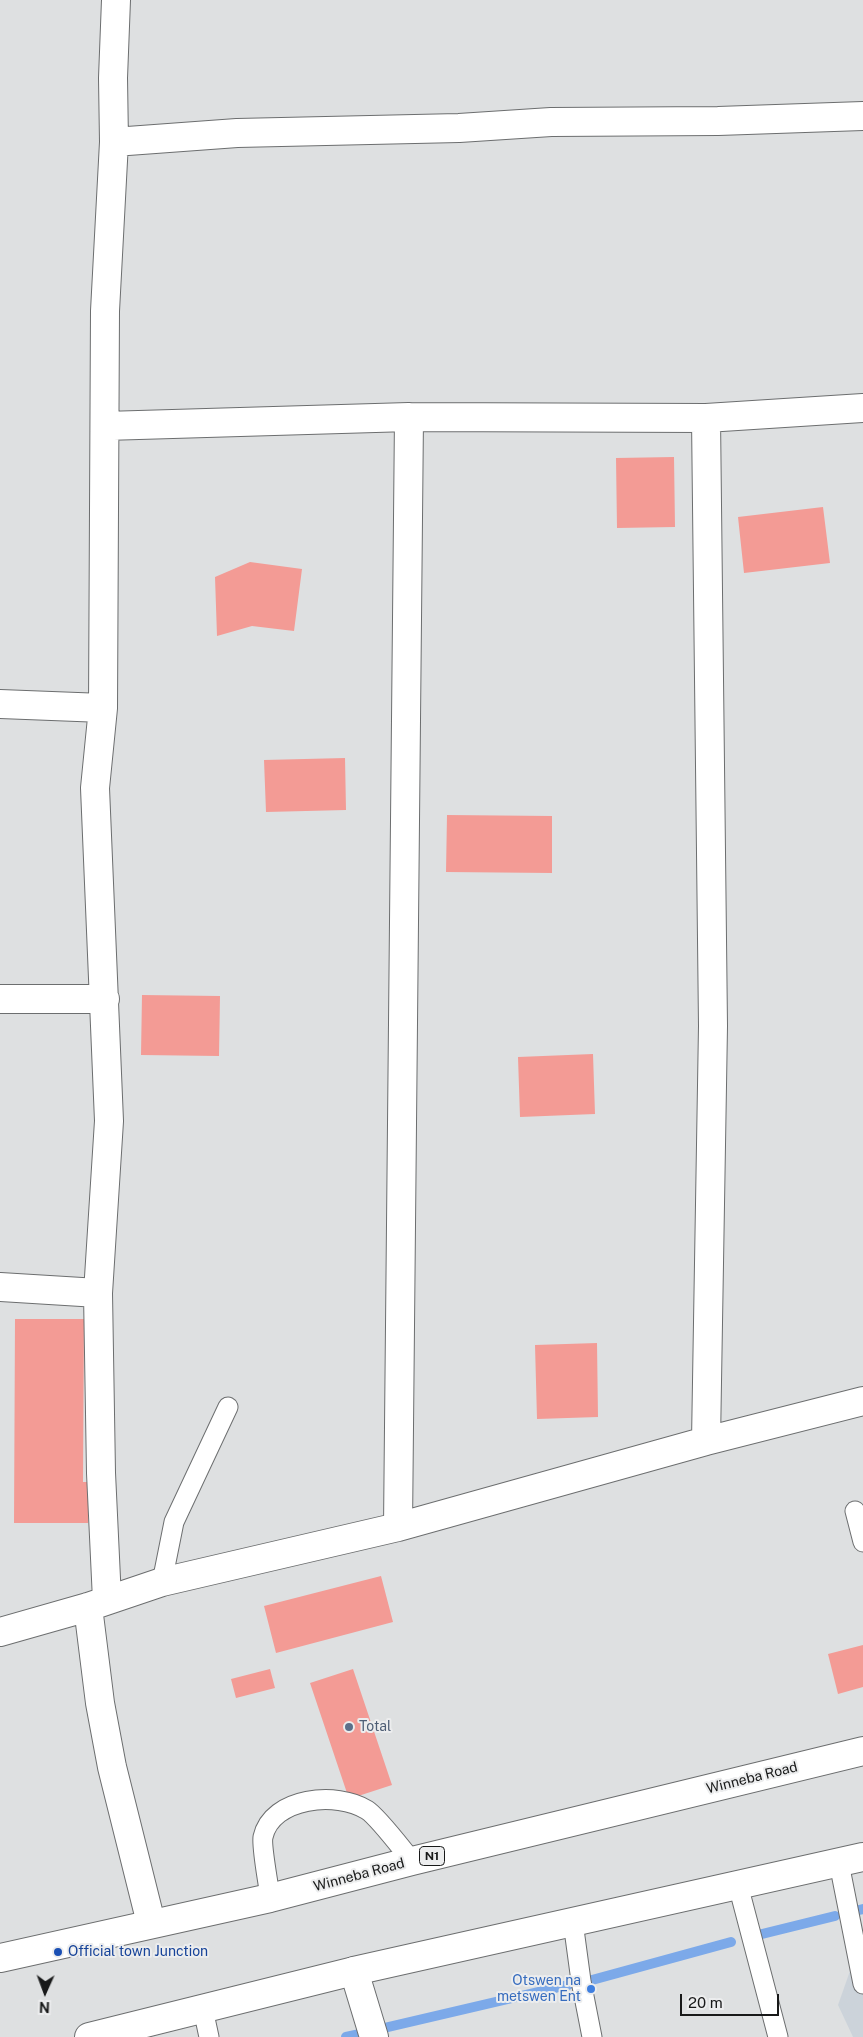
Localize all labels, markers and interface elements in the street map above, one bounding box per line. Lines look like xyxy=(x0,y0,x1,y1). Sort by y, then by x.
place label: Total xyxy=(359,1719,391,1735)
marker: Total xyxy=(343,1721,355,1733)
street label: Winneba Road xyxy=(705,1759,799,1797)
road number: N1 xyxy=(420,1846,444,1865)
street label: Winneba Road xyxy=(312,1855,406,1895)
place label: Official town Junction xyxy=(68,1944,208,1960)
marker: Official town Junction xyxy=(52,1946,64,1958)
north arrow xyxy=(20,1967,70,2017)
place label: Otswen na metswen Ent xyxy=(497,1973,581,2005)
marker: Otswen na metswen Ent xyxy=(585,1983,597,1995)
scale bar xyxy=(683,1984,782,2016)
text: 20 m xyxy=(688,1994,723,2011)
text: N xyxy=(39,1999,50,2015)

